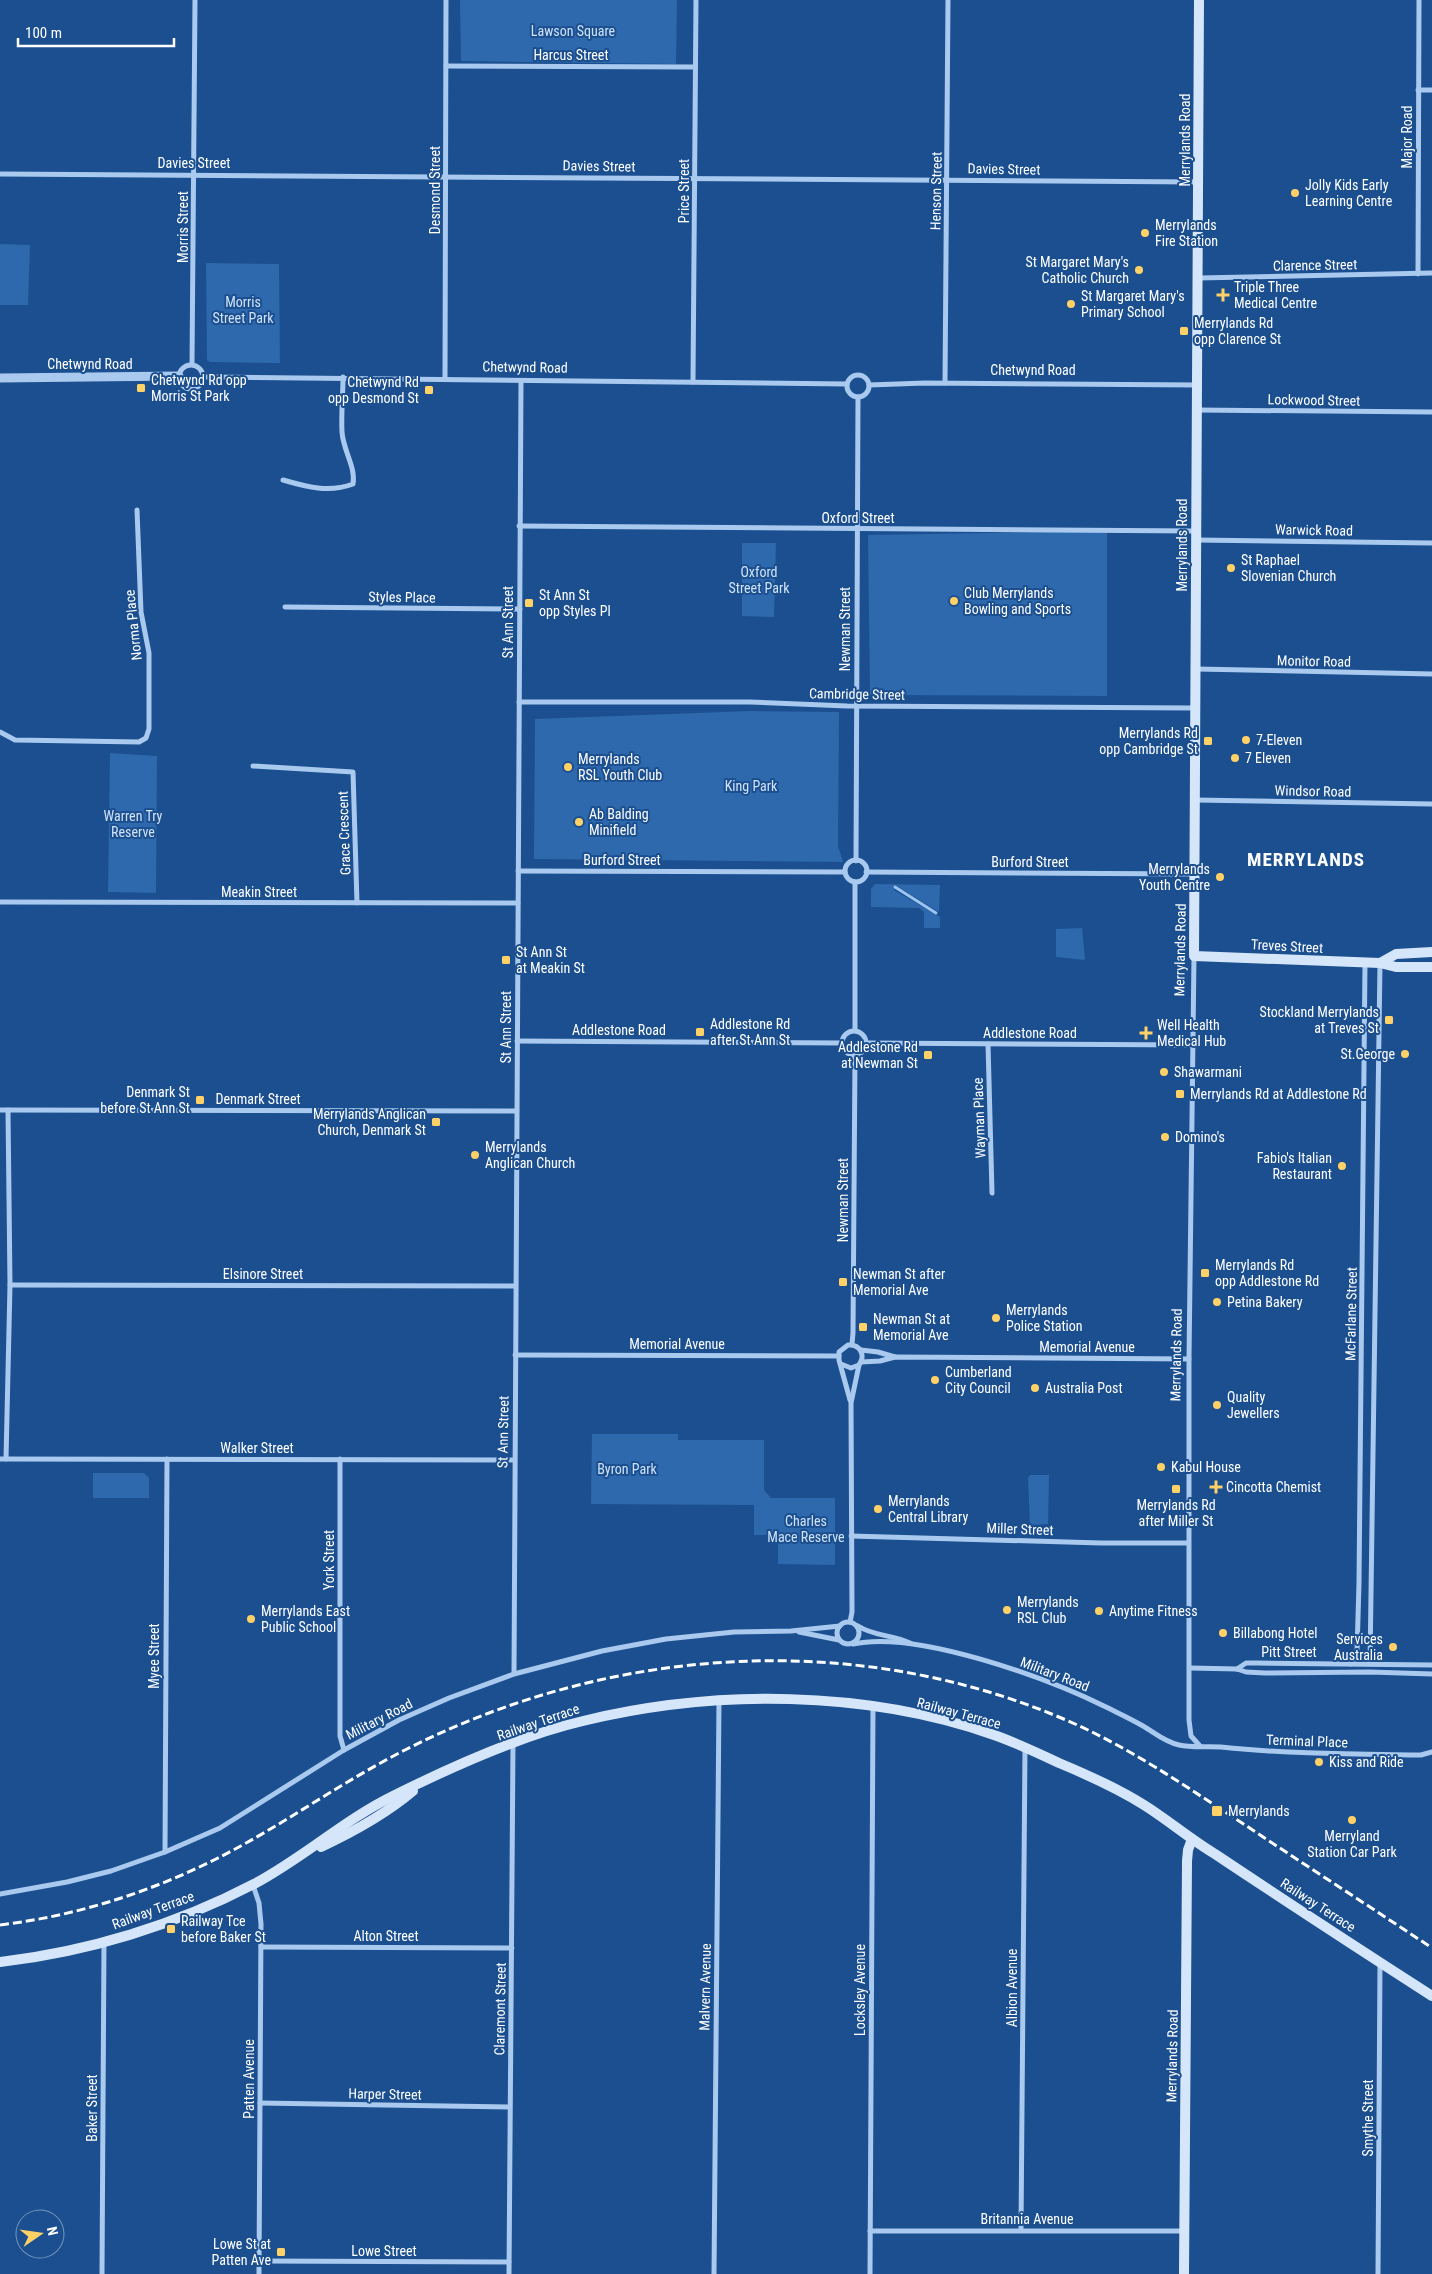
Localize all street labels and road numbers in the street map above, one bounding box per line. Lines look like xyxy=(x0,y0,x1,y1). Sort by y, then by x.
street label: Harcus Street xyxy=(533,47,609,63)
street label: Merrylands Road xyxy=(1177,94,1193,186)
street label: Major Road xyxy=(1399,105,1415,169)
street label: Desmond Street xyxy=(427,146,443,234)
street label: Henson Street xyxy=(927,152,945,230)
street label: Davies Street xyxy=(158,155,230,171)
street label: Davies Street xyxy=(562,157,636,175)
street label: Price Street xyxy=(676,159,692,223)
street label: Davies Street xyxy=(967,160,1041,178)
street label: Morris Street xyxy=(175,191,191,263)
street label: Clarence Street xyxy=(1273,256,1357,274)
street label: Chetwynd Road xyxy=(47,356,133,372)
street label: Chetwynd Road xyxy=(482,358,568,376)
street label: Chetwynd Road xyxy=(990,362,1076,378)
street label: Lockwood Street xyxy=(1268,391,1360,409)
street label: Merrylands Road xyxy=(1174,499,1190,591)
street label: Oxford Street xyxy=(821,510,895,526)
street label: Warwick Road xyxy=(1275,521,1353,539)
street label: St Ann Street xyxy=(500,586,516,658)
street label: Newman Street xyxy=(837,587,853,671)
street label: Norma Place xyxy=(121,588,145,661)
street label: Styles Place xyxy=(368,588,436,606)
street label: Monitor Road xyxy=(1277,652,1351,670)
street label: Cambridge Street xyxy=(809,685,905,703)
street label: Windsor Road xyxy=(1275,782,1351,800)
street label: Grace Crescent xyxy=(335,791,353,875)
street label: Burford Street xyxy=(583,852,661,868)
street label: Burford Street xyxy=(991,854,1069,870)
street label: Meakin Street xyxy=(221,884,297,900)
street label: Merrylands Road xyxy=(1171,903,1189,997)
street label: Treves Street xyxy=(1251,936,1323,956)
street label: St Ann Street xyxy=(498,991,514,1063)
street label: Addlestone Road xyxy=(572,1022,666,1038)
street label: Addlestone Road xyxy=(983,1025,1077,1041)
street label: Wayman Place xyxy=(970,1077,988,1159)
street label: Denmark Street xyxy=(215,1091,301,1107)
street label: Newman Street xyxy=(835,1158,851,1242)
street label: Elsinore Street xyxy=(223,1266,303,1282)
street label: McFarlane Street xyxy=(1342,1267,1360,1361)
street label: Merrylands Road xyxy=(1167,1308,1185,1402)
street label: Memorial Avenue xyxy=(629,1336,725,1352)
street label: Memorial Avenue xyxy=(1039,1339,1135,1355)
street label: St Ann Street xyxy=(494,1396,512,1468)
street label: Walker Street xyxy=(220,1440,294,1456)
street label: Miller Street xyxy=(986,1520,1054,1538)
street label: York Street xyxy=(321,1530,337,1590)
street label: Myee Street xyxy=(146,1623,162,1689)
street label: Pitt Street xyxy=(1261,1644,1317,1660)
street label: Military Road xyxy=(1018,1654,1092,1694)
street label: Railway Terrace xyxy=(915,1694,1003,1732)
street label: Military Road xyxy=(343,1695,415,1743)
street label: Railway Terrace xyxy=(495,1700,582,1744)
street label: Terminal Place xyxy=(1266,1732,1349,1750)
street label: Railway Terrace xyxy=(1277,1875,1359,1935)
street label: Railway Terrace xyxy=(110,1888,197,1932)
street label: Alton Street xyxy=(353,1928,419,1944)
street label: Malvern Avenue xyxy=(696,1943,714,2031)
street label: Locksley Avenue xyxy=(852,1944,868,2036)
street label: Albion Avenue xyxy=(1004,1948,1020,2027)
street label: Claremont Street xyxy=(491,1962,509,2056)
street label: Merrylands Road xyxy=(1163,2009,1181,2103)
street label: Patten Avenue xyxy=(241,2039,257,2119)
street label: Baker Street xyxy=(84,2074,100,2142)
street label: Smythe Street xyxy=(1360,2079,1376,2157)
street label: Harper Street xyxy=(348,2085,422,2103)
street label: Britannia Avenue xyxy=(981,2211,1074,2227)
street label: Lowe Street xyxy=(351,2243,417,2259)

